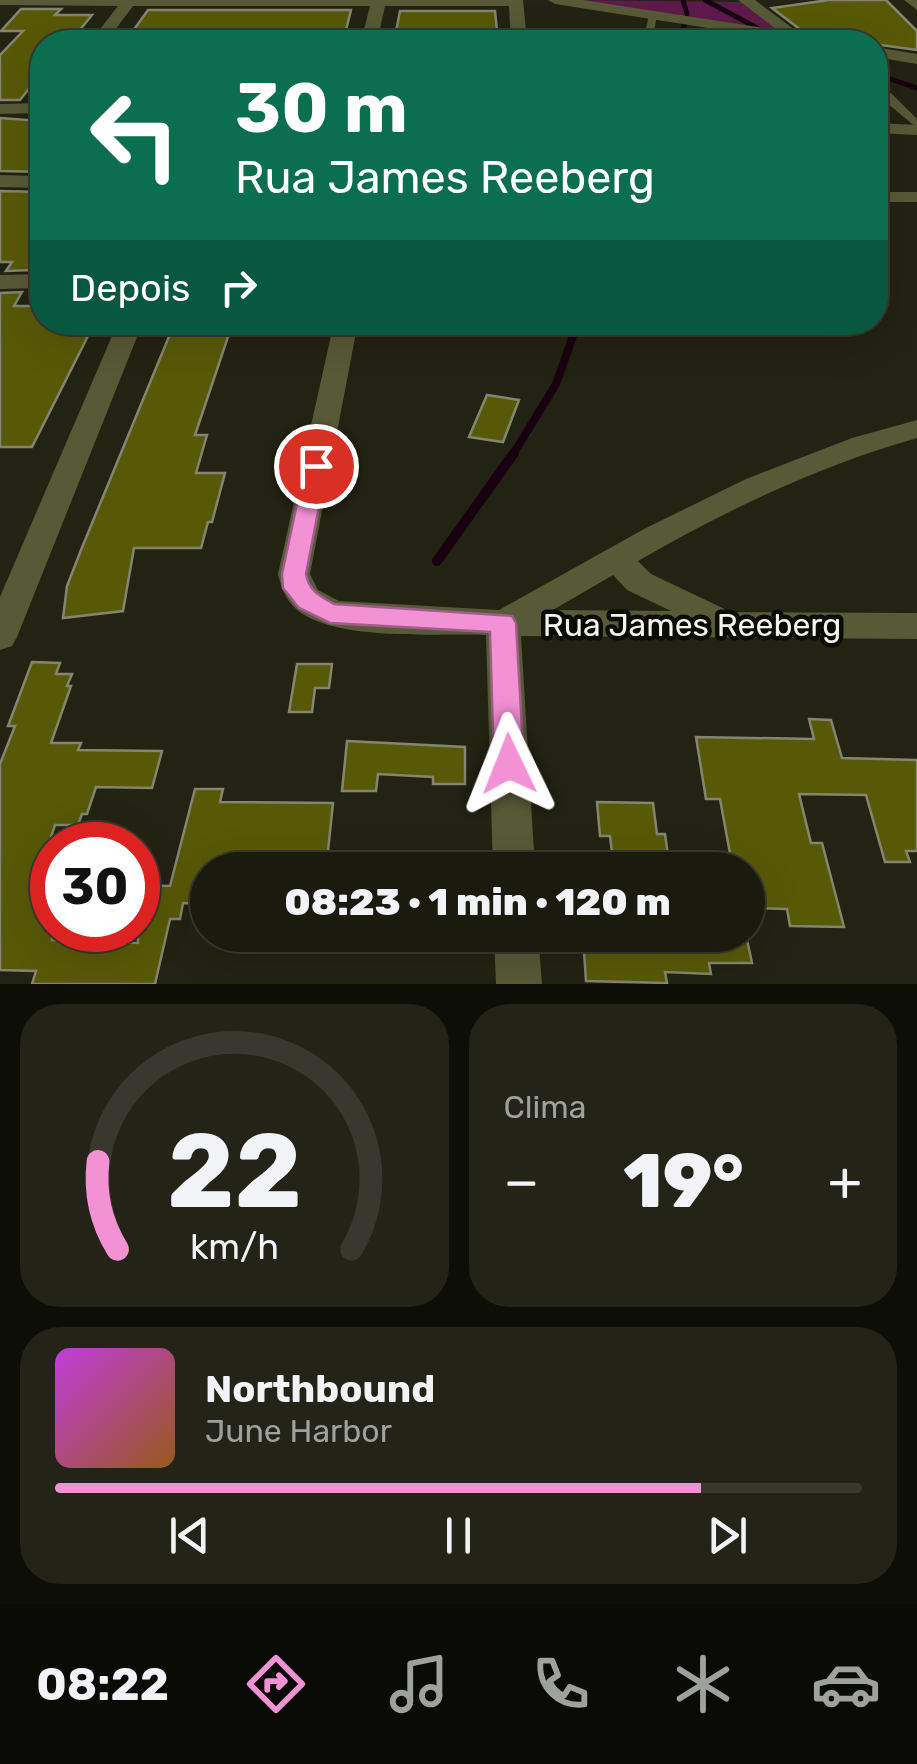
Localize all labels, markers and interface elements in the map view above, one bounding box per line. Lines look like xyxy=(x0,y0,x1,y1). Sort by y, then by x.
text: 30 m xyxy=(235,67,408,150)
icon: left xyxy=(70,70,200,200)
text: Rua James Reeberg xyxy=(235,151,655,204)
icon: right xyxy=(211,260,266,315)
text: Depois xyxy=(70,265,191,311)
pin xyxy=(274,424,359,509)
icon: arrive xyxy=(289,439,344,494)
street label: Rua James Reeberg xyxy=(543,606,841,644)
position arrow xyxy=(457,712,561,816)
speed limit sign: 30 xyxy=(30,822,160,952)
text: 08:23 · 1 min · 120 m xyxy=(284,879,671,925)
text: Clima xyxy=(504,1088,586,1126)
text: 22 xyxy=(167,1110,302,1233)
text: 19° xyxy=(623,1137,744,1226)
text: − xyxy=(504,1149,539,1214)
text: + xyxy=(828,1149,862,1214)
text: km/h xyxy=(190,1226,279,1268)
text: Northbound xyxy=(205,1366,435,1412)
text: June Harbor xyxy=(205,1412,392,1450)
icon: previous xyxy=(162,1508,217,1563)
icon: pause xyxy=(431,1508,486,1563)
icon: next xyxy=(700,1508,755,1563)
icon: directions xyxy=(241,1649,311,1719)
icon: music xyxy=(384,1649,454,1719)
icon: phone xyxy=(526,1649,596,1719)
icon: climate xyxy=(668,1649,738,1719)
icon: car xyxy=(811,1649,881,1719)
text: 08:22 xyxy=(36,1658,169,1711)

